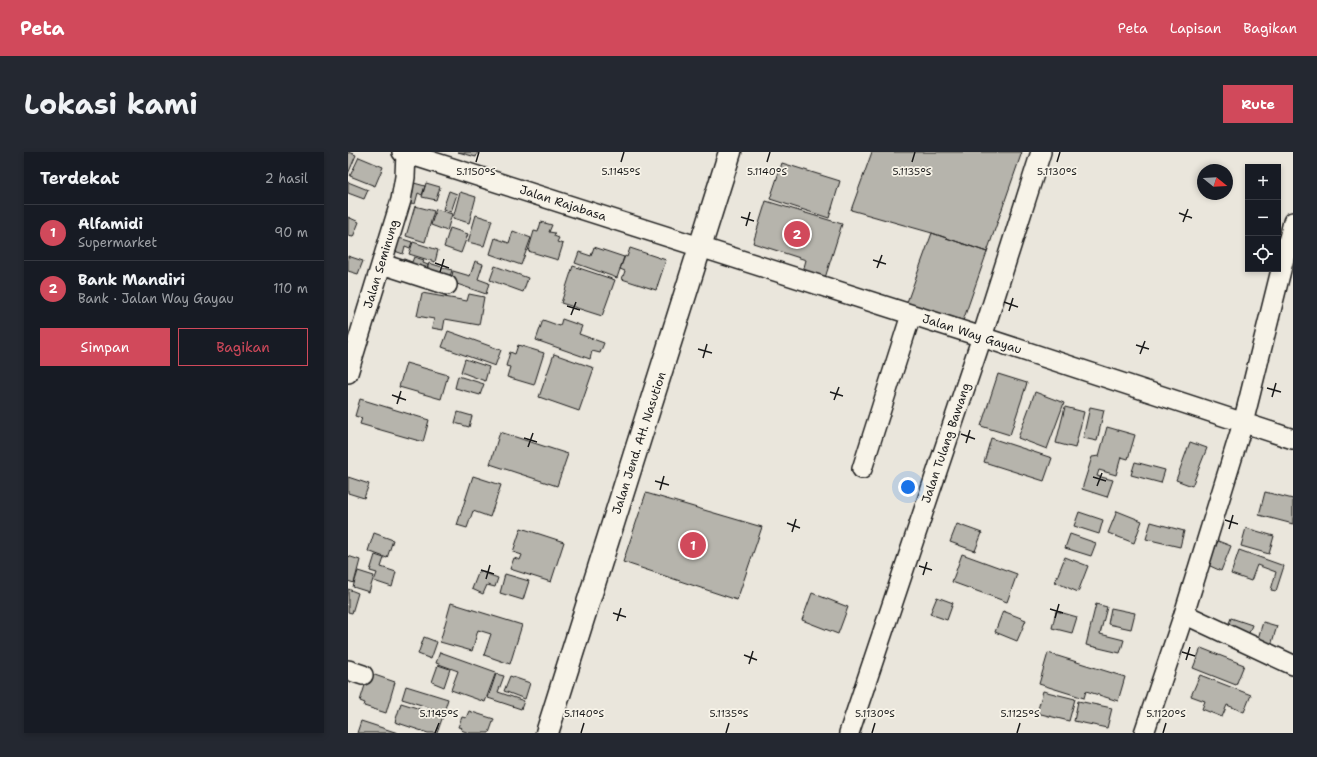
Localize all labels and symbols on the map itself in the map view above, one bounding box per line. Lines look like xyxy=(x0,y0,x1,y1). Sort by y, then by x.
north arrow xyxy=(1197,164,1233,200)
text: 5.1150°S xyxy=(456,165,496,178)
text: 5.1145°S xyxy=(602,165,641,178)
text: 5.1140°S xyxy=(747,165,787,178)
text: 5.1135°S xyxy=(893,165,932,178)
text: 5.1130°S xyxy=(1037,165,1077,178)
street label: Jalan Rajabasa xyxy=(517,181,609,225)
street label: Jalan Seminung xyxy=(360,218,402,310)
pin: 2 xyxy=(784,219,810,249)
street label: Jalan Way Gayau xyxy=(920,310,1024,358)
street label: Jalan Jend. AH. Nasution xyxy=(608,370,670,516)
street label: Jalan Tulang Bawang xyxy=(918,381,974,505)
your location xyxy=(898,477,918,497)
pin: 1 xyxy=(680,530,706,560)
text: 5.1145°S xyxy=(420,707,459,720)
text: 5.1140°S xyxy=(564,707,604,720)
text: 5.1135°S xyxy=(710,707,749,720)
text: 5.1130°S xyxy=(855,707,895,720)
text: 5.1125°S xyxy=(1001,707,1040,720)
text: 5.1120°S xyxy=(1146,707,1186,720)

